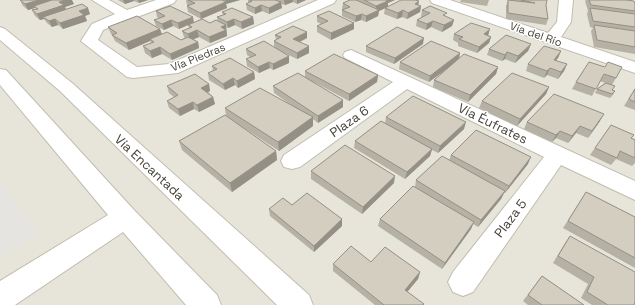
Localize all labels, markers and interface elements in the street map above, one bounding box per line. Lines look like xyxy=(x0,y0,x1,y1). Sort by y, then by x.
street label: Vía del Río xyxy=(508,19,564,50)
street label: Vía Piedras xyxy=(169,40,228,74)
street label: Vía Éufrates xyxy=(455,99,530,148)
street label: Plaza 6 xyxy=(326,102,372,141)
street label: Vía Encantada xyxy=(111,131,189,204)
street label: Plaza 5 xyxy=(490,196,530,241)

